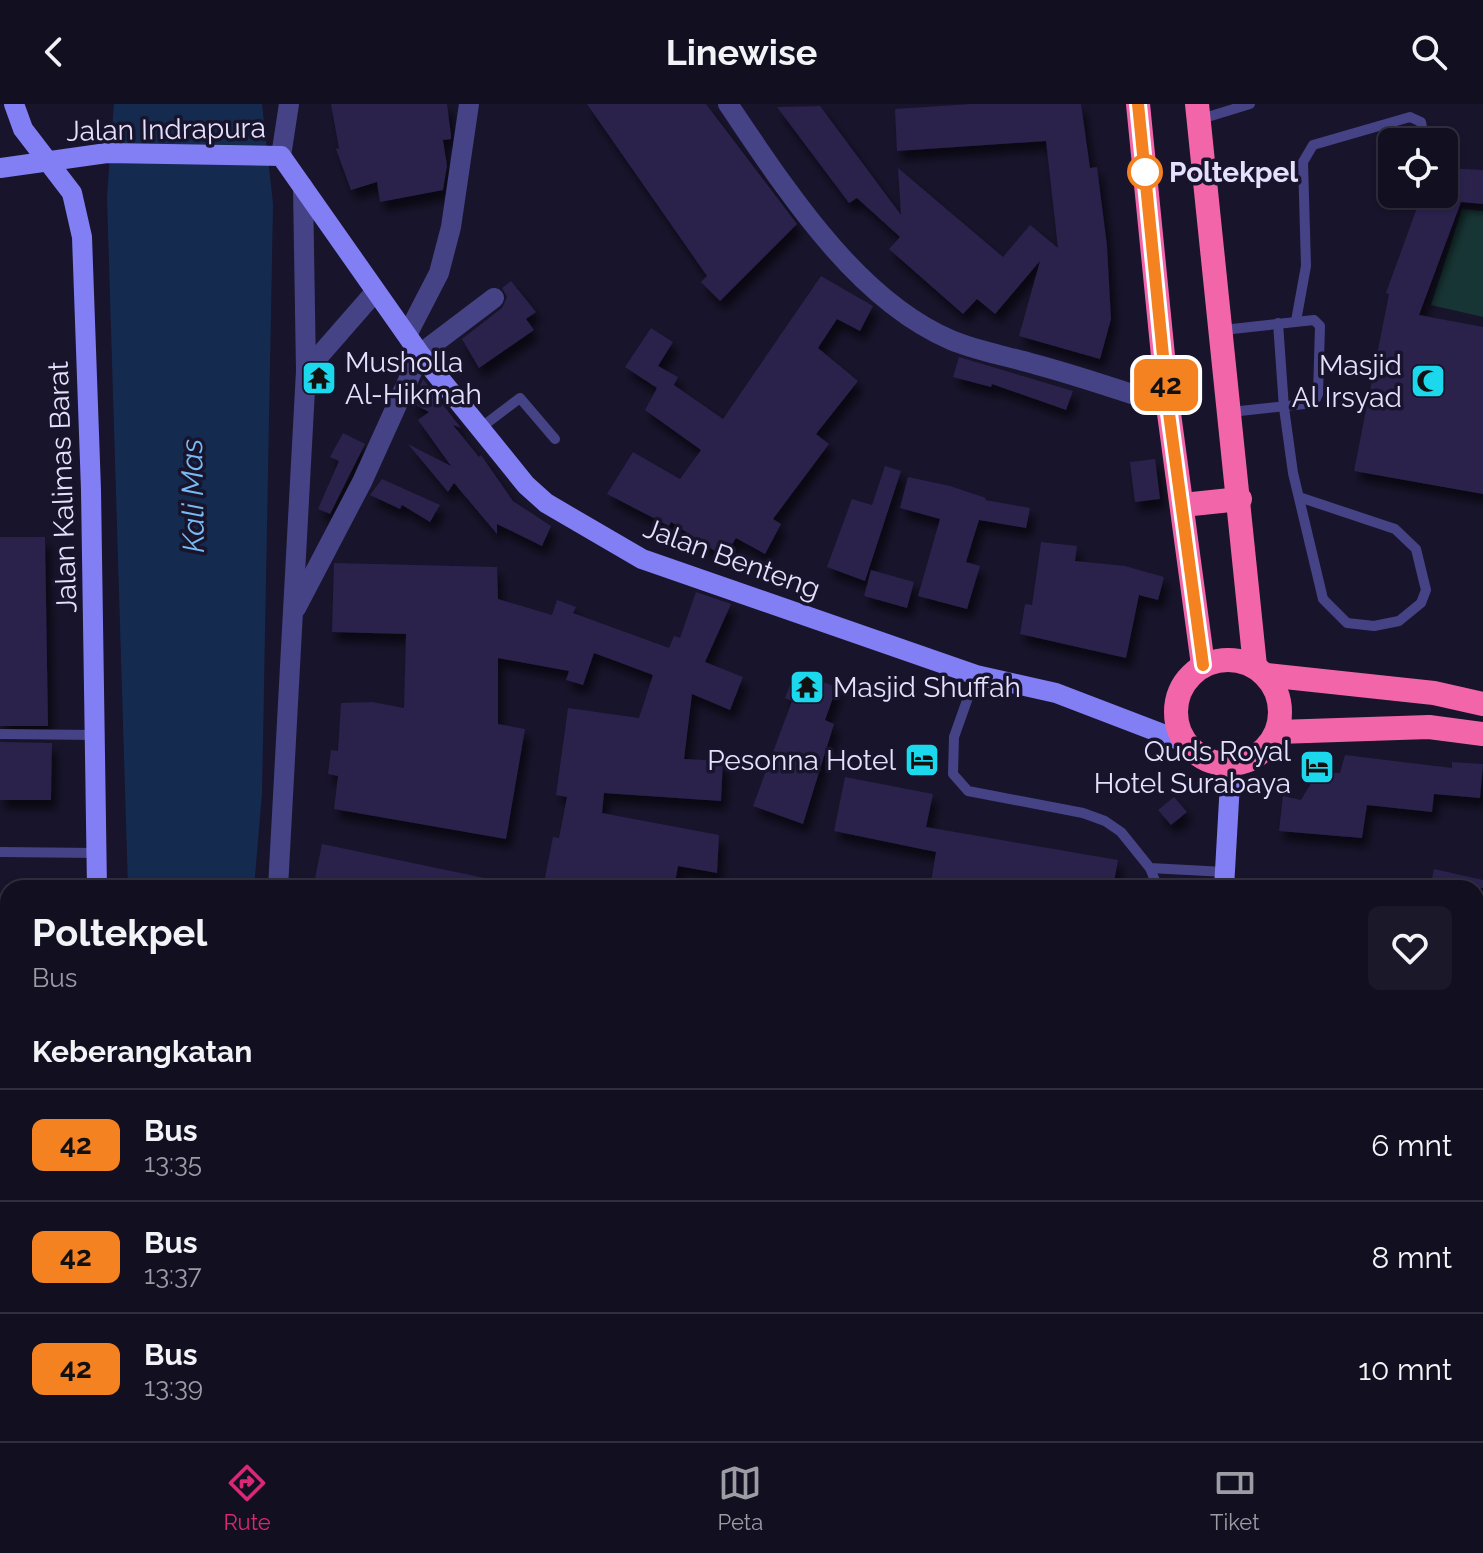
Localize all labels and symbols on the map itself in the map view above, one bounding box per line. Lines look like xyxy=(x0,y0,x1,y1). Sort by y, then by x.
street label: Jalan Indrapura xyxy=(66,111,266,148)
marker: Poltekpel xyxy=(1128,155,1162,189)
place label: Poltekpel xyxy=(1169,156,1298,189)
place label: Musholla Al-Hikmah xyxy=(345,346,482,411)
place label: Masjid Al Irsyad xyxy=(1292,349,1402,414)
temple icon: Musholla Al-Hikmah xyxy=(300,359,338,397)
line badge: 42 xyxy=(1130,359,1202,411)
street label: Jalan Kalimas Barat xyxy=(42,360,83,613)
mosque icon: Masjid Al Irsyad xyxy=(1409,362,1447,400)
water label: Kali Mas xyxy=(174,439,211,553)
street label: Jalan Benteng xyxy=(639,511,825,606)
temple icon: Masjid Shuffah xyxy=(788,668,826,706)
place label: Masjid Shuffah xyxy=(833,671,1021,704)
place label: Quds Royal Hotel Surabaya xyxy=(1094,735,1291,800)
hotel icon: Pesonna Hotel xyxy=(903,741,941,779)
place label: Pesonna Hotel xyxy=(707,744,896,777)
hotel icon: Quds Royal Hotel Surabaya xyxy=(1298,748,1336,786)

